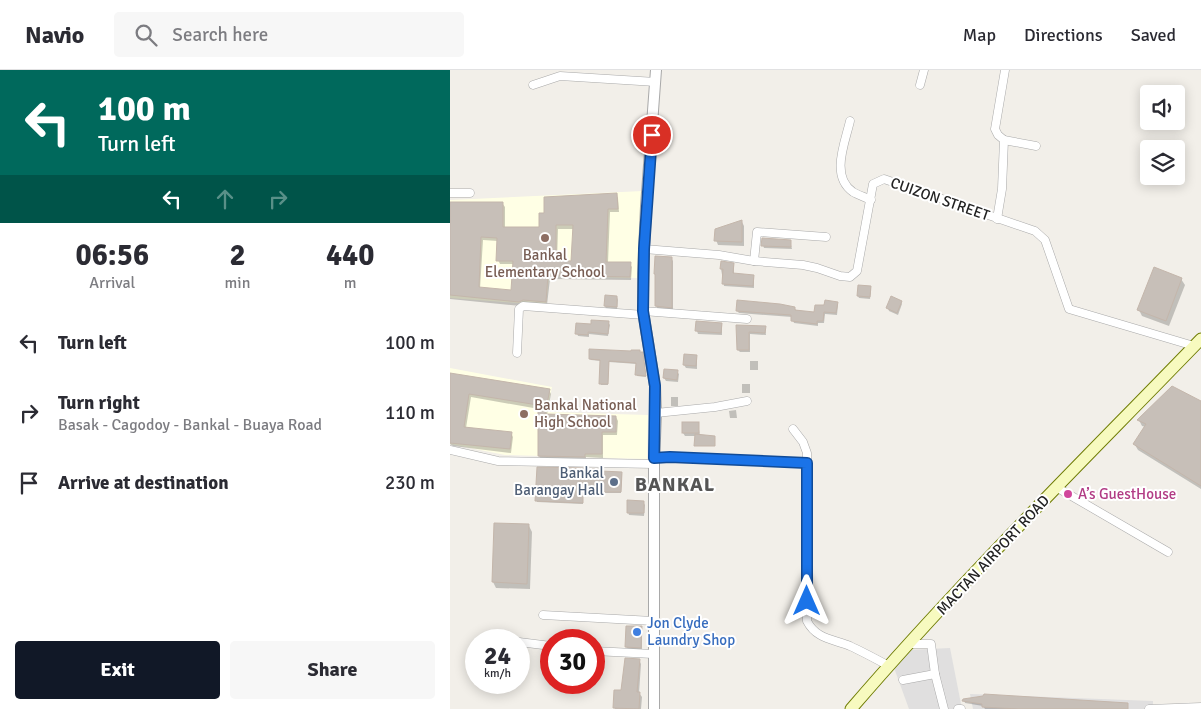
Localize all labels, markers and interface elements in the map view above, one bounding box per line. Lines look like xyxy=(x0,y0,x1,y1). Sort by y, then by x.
search box xyxy=(114,12,464,57)
text: Navio xyxy=(25,20,84,50)
icon: search xyxy=(132,21,160,49)
text: Search here xyxy=(172,23,268,47)
text: Map xyxy=(963,24,996,46)
text: Directions xyxy=(1024,24,1103,46)
text: Saved xyxy=(1131,24,1176,46)
map controls xyxy=(1140,85,1185,185)
button: sound xyxy=(1140,85,1185,130)
text: 100 m xyxy=(98,87,191,130)
icon: left xyxy=(15,90,80,155)
pin xyxy=(631,114,673,156)
icon: arrive xyxy=(638,121,666,149)
text: Turn left xyxy=(98,130,176,157)
button: layers xyxy=(1140,140,1185,185)
street label: CUIZON STREET xyxy=(888,174,993,225)
icon: left xyxy=(158,185,186,213)
icon: ahead xyxy=(211,185,239,213)
icon: right xyxy=(264,185,292,213)
marker: Bankal Elementary School xyxy=(539,232,551,244)
text: 06:56 xyxy=(75,237,149,274)
text: 2 xyxy=(229,237,246,274)
text: 440 xyxy=(326,237,374,274)
place label: Bankal Elementary School xyxy=(485,246,605,281)
text: Arrival xyxy=(89,273,135,293)
text: min xyxy=(225,273,250,293)
text: m xyxy=(344,273,357,293)
icon: left xyxy=(15,329,43,357)
text: Turn left xyxy=(58,331,127,355)
text: 100 m xyxy=(385,331,435,355)
text: Turn right xyxy=(58,391,140,415)
place label: Bankal National High School xyxy=(534,396,637,431)
icon: right xyxy=(15,399,43,427)
text: 110 m xyxy=(385,401,435,425)
marker: Bankal National High School xyxy=(518,408,530,420)
text: Basak - Cagodoy - Bankal - Buaya Road xyxy=(58,415,322,435)
place label: Bankal Barangay Hall xyxy=(514,464,604,499)
icon: arrive xyxy=(15,469,43,497)
text: Arrive at destination xyxy=(58,471,229,495)
text: 230 m xyxy=(385,471,435,495)
district label: BANKAL xyxy=(635,472,715,497)
marker: Bankal Barangay Hall xyxy=(608,476,620,488)
place label: A’s GuestHouse xyxy=(1078,485,1176,503)
marker: A’s GuestHouse xyxy=(1062,488,1074,500)
street label: MACTAN AIRPORT ROAD xyxy=(933,491,1053,619)
position arrow xyxy=(780,574,832,626)
place label: Jon Clyde Laundry Shop xyxy=(647,614,735,649)
marker: Jon Clyde Laundry Shop xyxy=(631,626,643,638)
speed limit sign: 30 xyxy=(540,629,605,694)
text: 24 xyxy=(484,640,511,671)
button: Exit xyxy=(15,641,220,699)
button: Share xyxy=(230,641,435,699)
text: km/h xyxy=(484,666,511,681)

